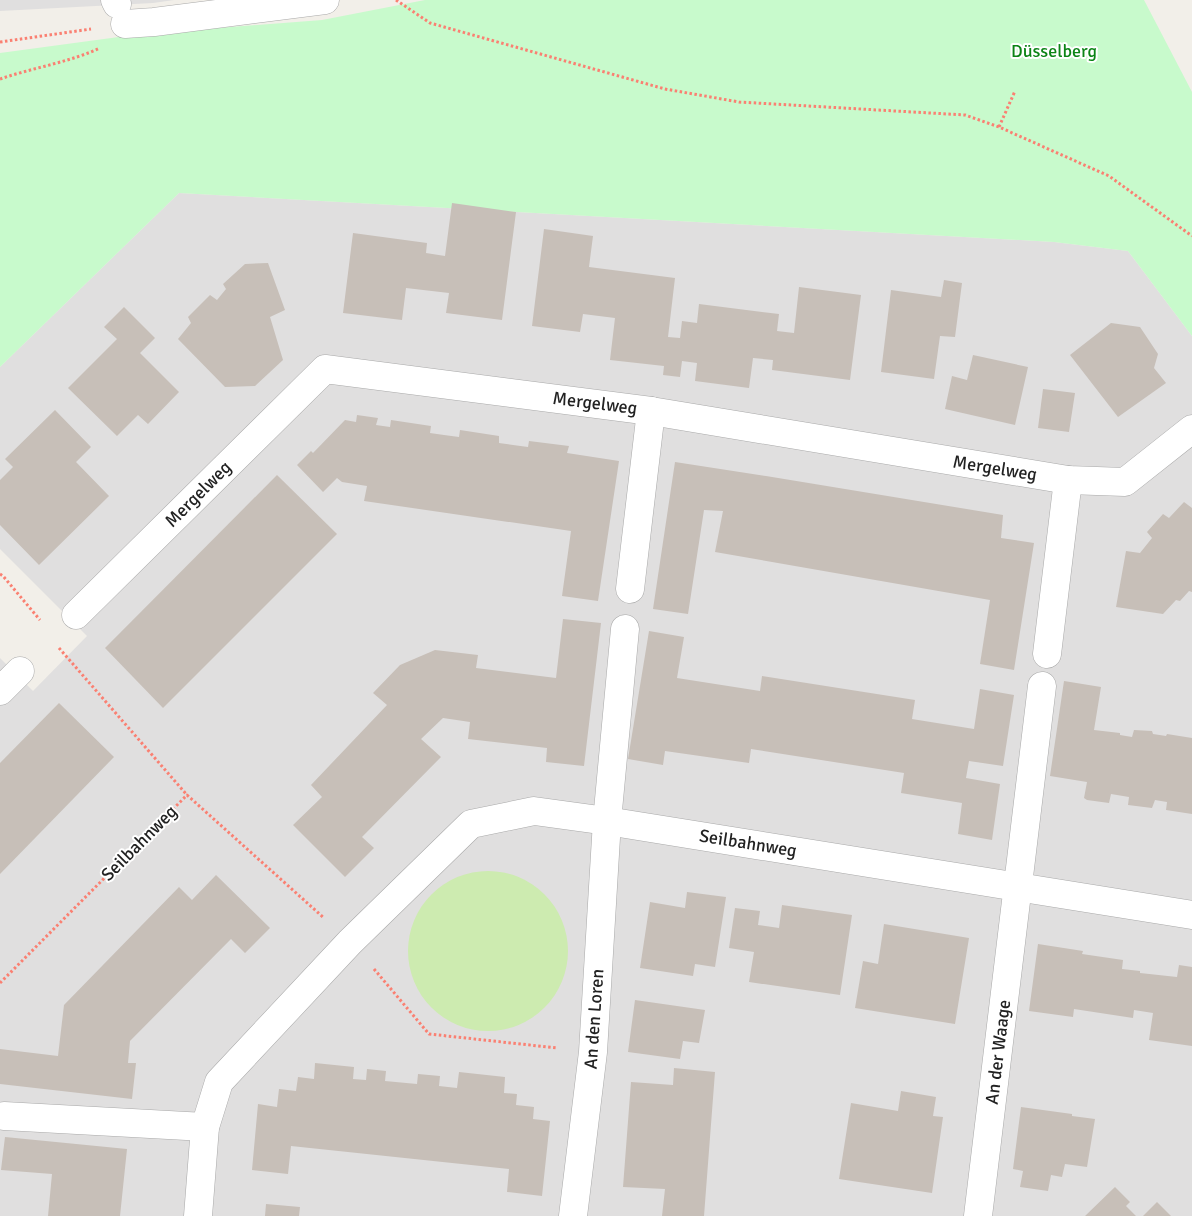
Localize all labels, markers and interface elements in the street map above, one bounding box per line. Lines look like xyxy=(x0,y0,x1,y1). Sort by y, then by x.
park label: Düsselberg xyxy=(1011,40,1097,62)
street label: Mergelweg xyxy=(551,387,639,419)
street label: Mergelweg xyxy=(951,450,1039,486)
street label: Mergelweg xyxy=(160,456,236,532)
street label: Seilbahnweg xyxy=(96,800,182,886)
street label: Seilbahnweg xyxy=(698,824,798,862)
street label: An den Loren xyxy=(580,968,608,1070)
street label: An der Waage xyxy=(981,998,1015,1106)

